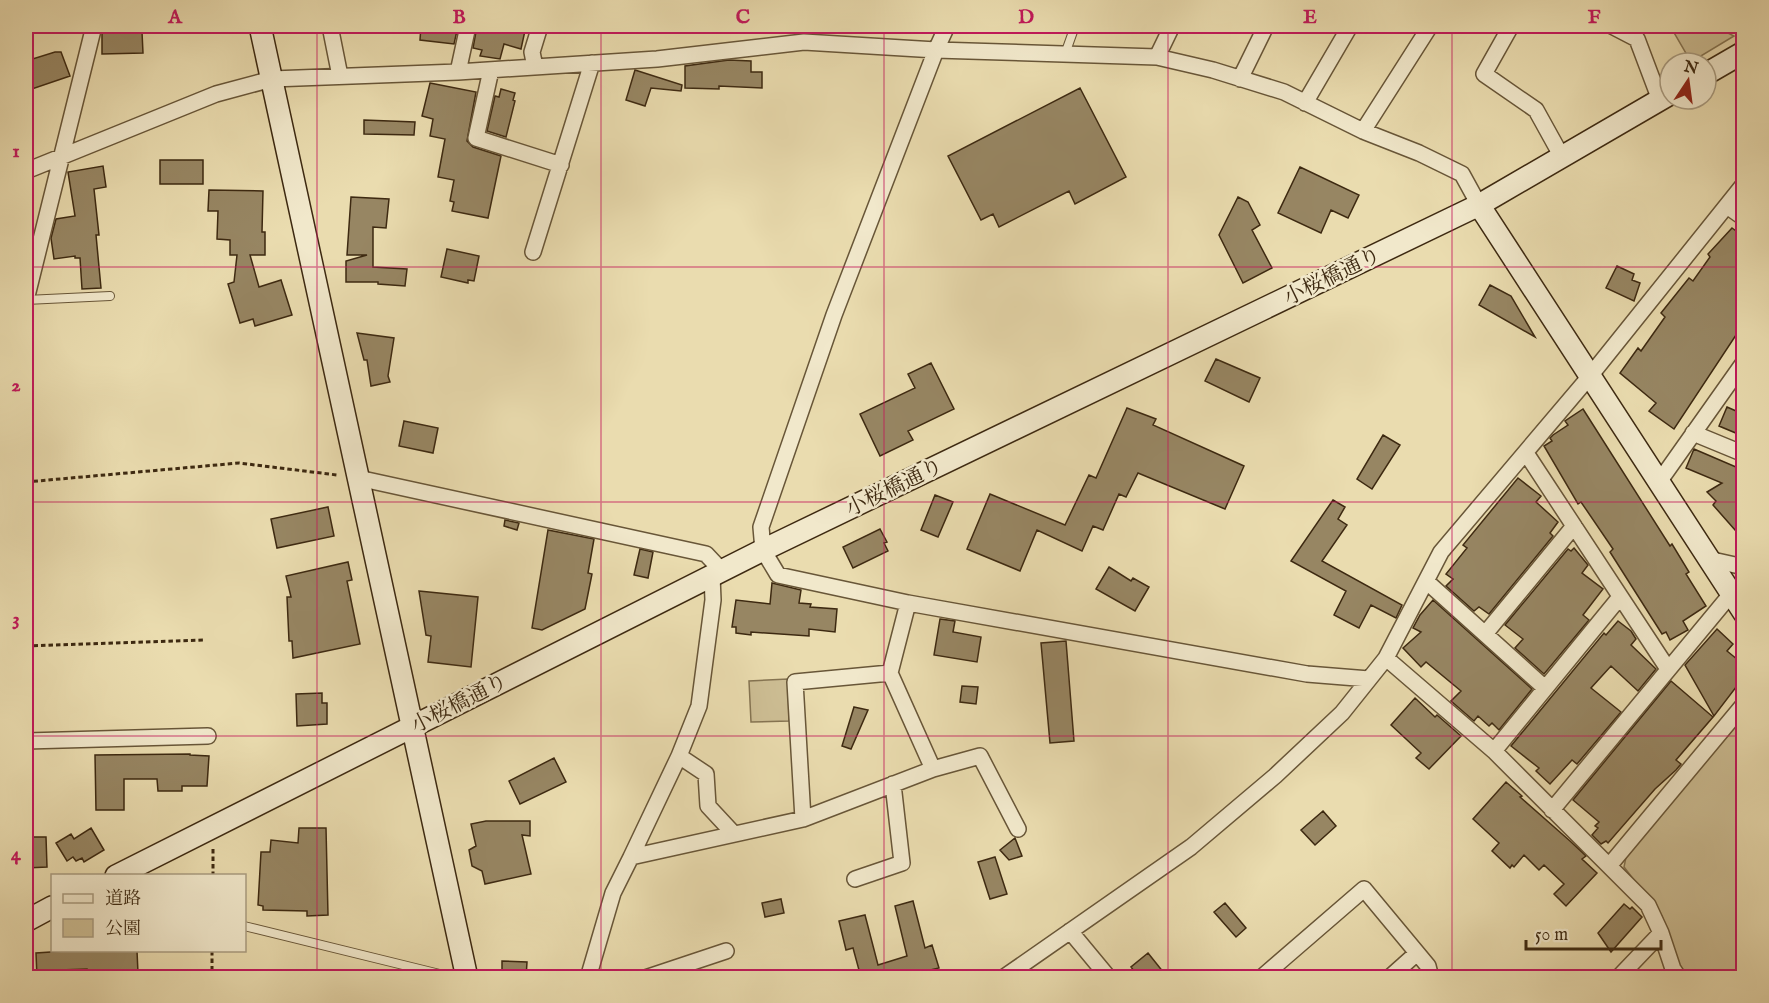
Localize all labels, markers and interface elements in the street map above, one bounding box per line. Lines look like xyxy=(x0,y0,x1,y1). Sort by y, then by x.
text: A xyxy=(167,5,183,30)
text: B xyxy=(452,5,466,30)
text: C xyxy=(736,5,750,30)
text: D xyxy=(1018,5,1034,30)
text: E xyxy=(1303,5,1317,30)
text: F xyxy=(1588,5,1601,30)
north arrow xyxy=(1658,51,1718,111)
text: N xyxy=(1681,57,1700,80)
text: 1 xyxy=(12,139,20,164)
street label: 小桜橋通り xyxy=(1280,242,1386,312)
text: 2 xyxy=(11,373,21,398)
street label: 小桜橋通り xyxy=(842,453,948,523)
text: 3 xyxy=(12,607,20,632)
street label: 小桜橋通り xyxy=(407,668,513,740)
text: 4 xyxy=(11,842,22,867)
legend xyxy=(51,874,246,952)
text: 道路 xyxy=(105,888,141,911)
scale bar xyxy=(1526,913,1661,951)
text: 公園 xyxy=(105,918,141,941)
text: 50 m xyxy=(1535,924,1568,947)

